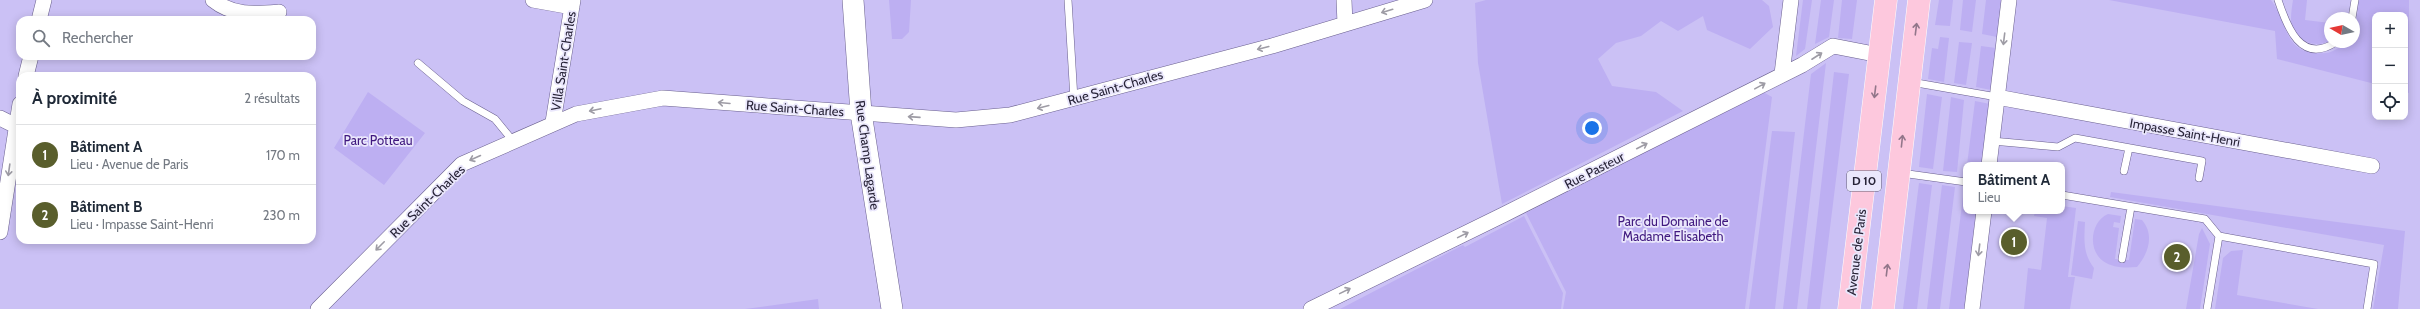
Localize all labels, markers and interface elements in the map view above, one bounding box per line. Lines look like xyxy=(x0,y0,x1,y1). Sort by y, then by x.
one-way arrow xyxy=(1381,8,1394,15)
street label: Villa Saint-Charles xyxy=(547,9,579,112)
north arrow xyxy=(2324,12,2360,48)
map controls xyxy=(2372,12,2408,120)
button: + xyxy=(2372,12,2408,48)
search box xyxy=(16,16,316,60)
one-way arrow xyxy=(1912,23,1920,36)
icon: search xyxy=(30,27,52,49)
text: Rechercher xyxy=(62,29,133,47)
one-way arrow xyxy=(2000,32,2008,45)
one-way arrow xyxy=(1256,45,1269,52)
button: − xyxy=(2372,48,2408,84)
one-way arrow xyxy=(1811,52,1822,60)
street label: Rue Saint-Charles xyxy=(1066,66,1165,108)
one-way arrow xyxy=(1754,81,1766,89)
button: locate xyxy=(2372,84,2408,120)
one-way arrow xyxy=(1871,85,1878,98)
text: À proximité xyxy=(32,88,117,108)
text: 2 résultats xyxy=(244,90,300,106)
street label: Rue Saint-Charles xyxy=(745,97,845,119)
one-way arrow xyxy=(718,99,731,106)
street label: Rue Champ Lagarde xyxy=(852,99,884,211)
one-way arrow xyxy=(1036,104,1049,112)
one-way arrow xyxy=(589,106,602,114)
one-way arrow xyxy=(908,113,921,120)
street label: Impasse Saint-Henri xyxy=(2129,114,2241,150)
your location xyxy=(1582,118,1602,138)
park label: Parc Potteau xyxy=(343,132,413,148)
one-way arrow xyxy=(1898,135,1906,148)
text: Bâtiment A xyxy=(70,138,142,156)
one-way arrow xyxy=(1635,142,1647,149)
text: 1 xyxy=(43,147,47,163)
text: 170 m xyxy=(266,147,300,163)
street label: Rue Pasteur xyxy=(1561,148,1627,192)
one-way arrow xyxy=(469,155,481,163)
text: Lieu · Avenue de Paris xyxy=(70,156,188,172)
street label: Rue Saint-Charles xyxy=(386,161,468,241)
popup xyxy=(1963,162,2065,214)
one-way arrow xyxy=(5,163,13,176)
road number: D 10 xyxy=(1847,171,1881,191)
text: Bâtiment A xyxy=(1978,171,2050,189)
text: Lieu xyxy=(1978,189,2001,205)
text: Bâtiment B xyxy=(70,198,142,216)
text: 2 xyxy=(42,207,48,223)
text: 230 m xyxy=(263,207,300,223)
street label: Avenue de Paris xyxy=(1843,207,1869,296)
park label: Parc du Domaine de Madame Elisabeth xyxy=(1618,213,1729,244)
text: Lieu · Impasse Saint-Henri xyxy=(70,216,214,232)
pin: 1 xyxy=(2001,227,2027,257)
one-way arrow xyxy=(1456,231,1468,238)
one-way arrow xyxy=(375,241,385,251)
pin: 2 xyxy=(2164,242,2190,272)
one-way arrow xyxy=(1976,243,1983,256)
one-way arrow xyxy=(1884,264,1891,277)
one-way arrow xyxy=(1339,287,1351,294)

